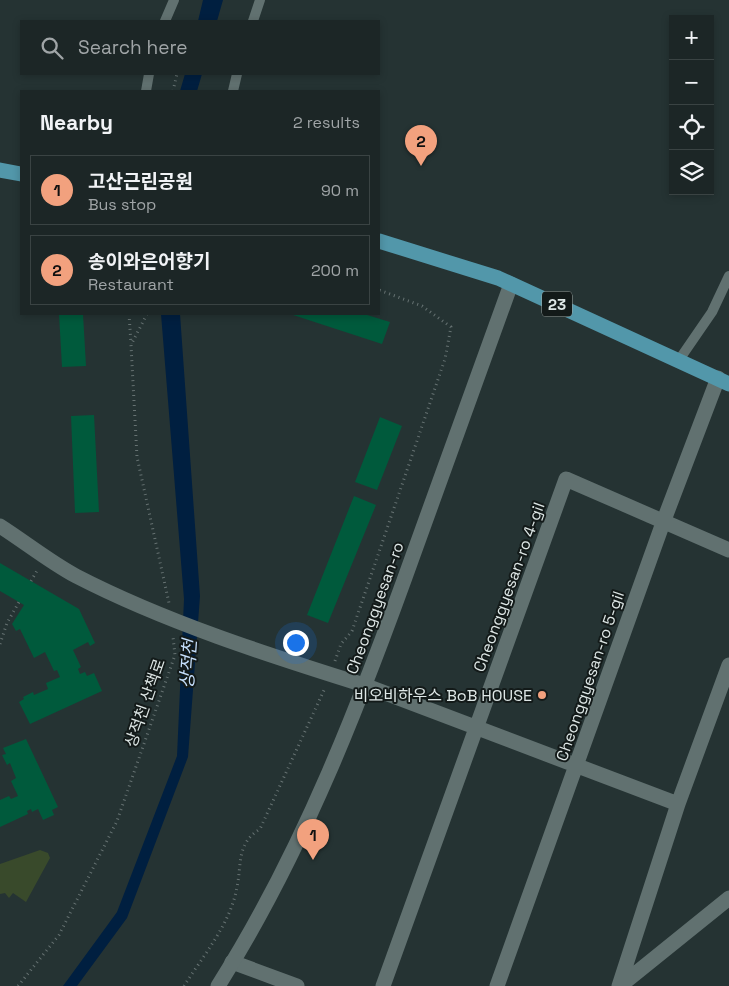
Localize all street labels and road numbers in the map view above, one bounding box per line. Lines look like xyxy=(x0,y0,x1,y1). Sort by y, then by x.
road number: 23 xyxy=(542,292,572,316)
street label: Cheonggyesan-ro 4-gil xyxy=(469,499,549,675)
street label: Cheonggyesan-ro xyxy=(341,539,409,677)
street label: Cheonggyesan-ro 5-gil xyxy=(551,588,629,764)
street label: 상적천 산책로 xyxy=(120,656,170,750)

